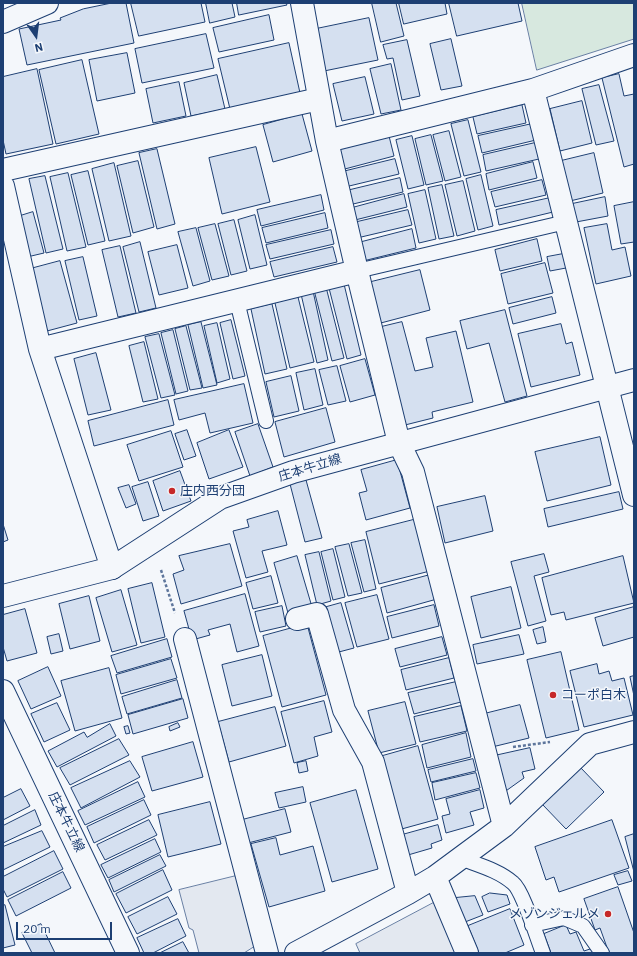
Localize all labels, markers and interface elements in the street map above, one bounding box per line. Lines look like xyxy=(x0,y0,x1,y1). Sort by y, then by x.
north arrow xyxy=(16,16,56,56)
text: N xyxy=(33,40,44,55)
street label: 庄本牛立線 xyxy=(277,451,343,485)
place label: 庄内西分団 xyxy=(180,483,245,499)
marker: 庄内西分団 xyxy=(167,486,177,496)
place label: コーポ白木 xyxy=(561,687,626,703)
marker: コーポ白木 xyxy=(548,690,558,700)
street label: 庄本牛立線 xyxy=(45,789,87,855)
place label: メゾンジェルメ xyxy=(509,906,600,922)
marker: メゾンジェルメ xyxy=(603,909,613,919)
scale bar xyxy=(18,914,114,940)
text: 20 m xyxy=(23,921,51,936)

